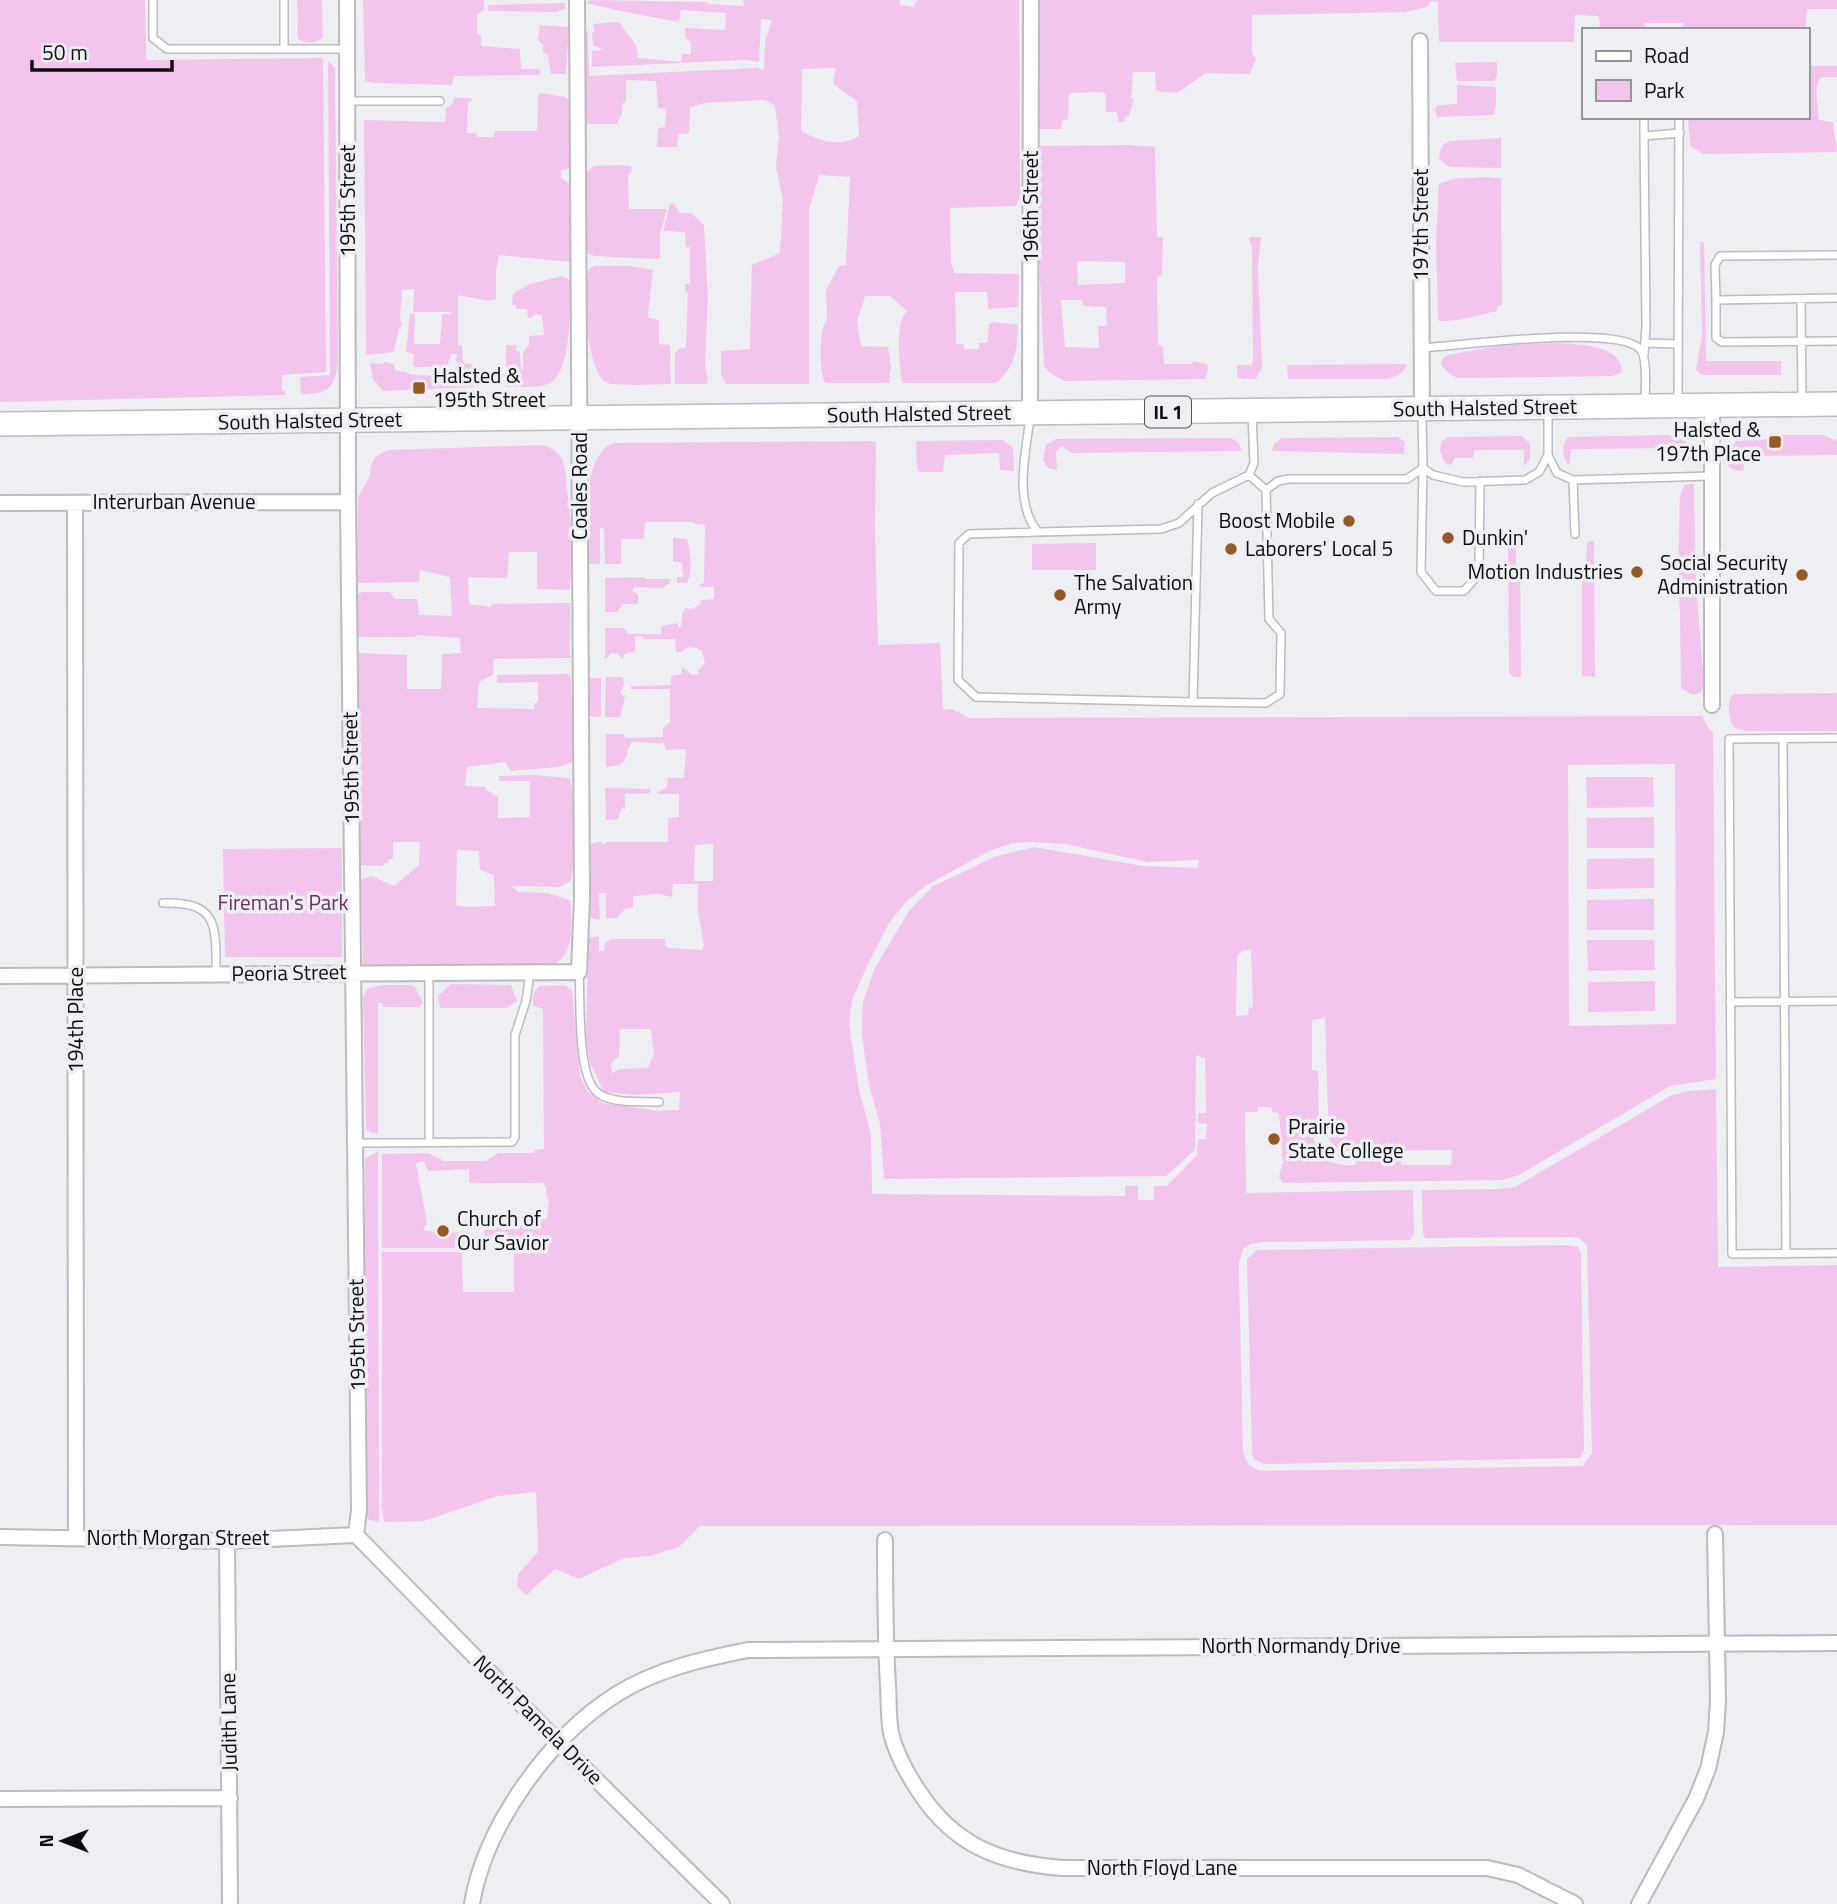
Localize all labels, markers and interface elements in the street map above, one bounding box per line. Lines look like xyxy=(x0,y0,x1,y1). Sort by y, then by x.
scale bar xyxy=(32,28,172,72)
legend xyxy=(1582,28,1809,119)
text: 50 m xyxy=(42,36,88,68)
text: Road xyxy=(1644,39,1689,71)
text: Park xyxy=(1644,74,1684,106)
street label: 195th Street xyxy=(331,144,363,257)
street label: 196th Street xyxy=(1014,150,1046,263)
street label: 197th Street xyxy=(1404,168,1436,281)
place label: Halsted & 195th Street xyxy=(433,359,546,415)
marker: Halsted & 195th Street xyxy=(411,380,427,396)
street label: South Halsted Street xyxy=(1393,389,1578,425)
street label: South Halsted Street xyxy=(827,395,1012,431)
road number: IL 1 xyxy=(1145,396,1191,428)
street label: South Halsted Street xyxy=(218,402,403,438)
place label: Halsted & 197th Place xyxy=(1655,413,1762,469)
street label: Coales Road xyxy=(563,432,595,540)
marker: Halsted & 197th Place xyxy=(1767,434,1783,450)
street label: Interurban Avenue xyxy=(92,485,256,517)
place label: Boost Mobile xyxy=(1218,504,1335,536)
marker: Boost Mobile xyxy=(1341,513,1357,529)
place label: Dunkin' xyxy=(1462,521,1528,553)
marker: Dunkin' xyxy=(1440,530,1456,546)
place label: Laborers' Local 5 xyxy=(1245,532,1393,564)
marker: Laborers' Local 5 xyxy=(1223,541,1239,557)
place label: Social Security Administration xyxy=(1657,546,1788,602)
place label: Motion Industries xyxy=(1467,555,1623,587)
marker: Motion Industries xyxy=(1629,564,1645,580)
place label: The Salvation Army xyxy=(1074,566,1193,622)
marker: Social Security Administration xyxy=(1794,567,1810,583)
marker: The Salvation Army xyxy=(1052,587,1068,603)
street label: 195th Street xyxy=(333,711,367,825)
park label: Fireman's Park xyxy=(217,886,349,918)
street label: Peoria Street xyxy=(231,955,347,989)
street label: 194th Place xyxy=(59,967,91,1073)
place label: Prairie State College xyxy=(1288,1110,1404,1166)
marker: Prairie State College xyxy=(1266,1131,1282,1147)
place label: Church of Our Savior xyxy=(457,1202,549,1258)
marker: Church of Our Savior xyxy=(435,1223,451,1239)
street label: 195th Street xyxy=(339,1278,373,1392)
street label: North Morgan Street xyxy=(87,1521,270,1553)
street label: North Normandy Drive xyxy=(1201,1629,1401,1661)
street label: North Pamela Drive xyxy=(466,1647,611,1792)
street label: Judith Lane xyxy=(211,1672,245,1772)
north arrow xyxy=(28,1806,98,1876)
text: N xyxy=(31,1834,60,1848)
street label: North Floyd Lane xyxy=(1087,1851,1237,1883)

